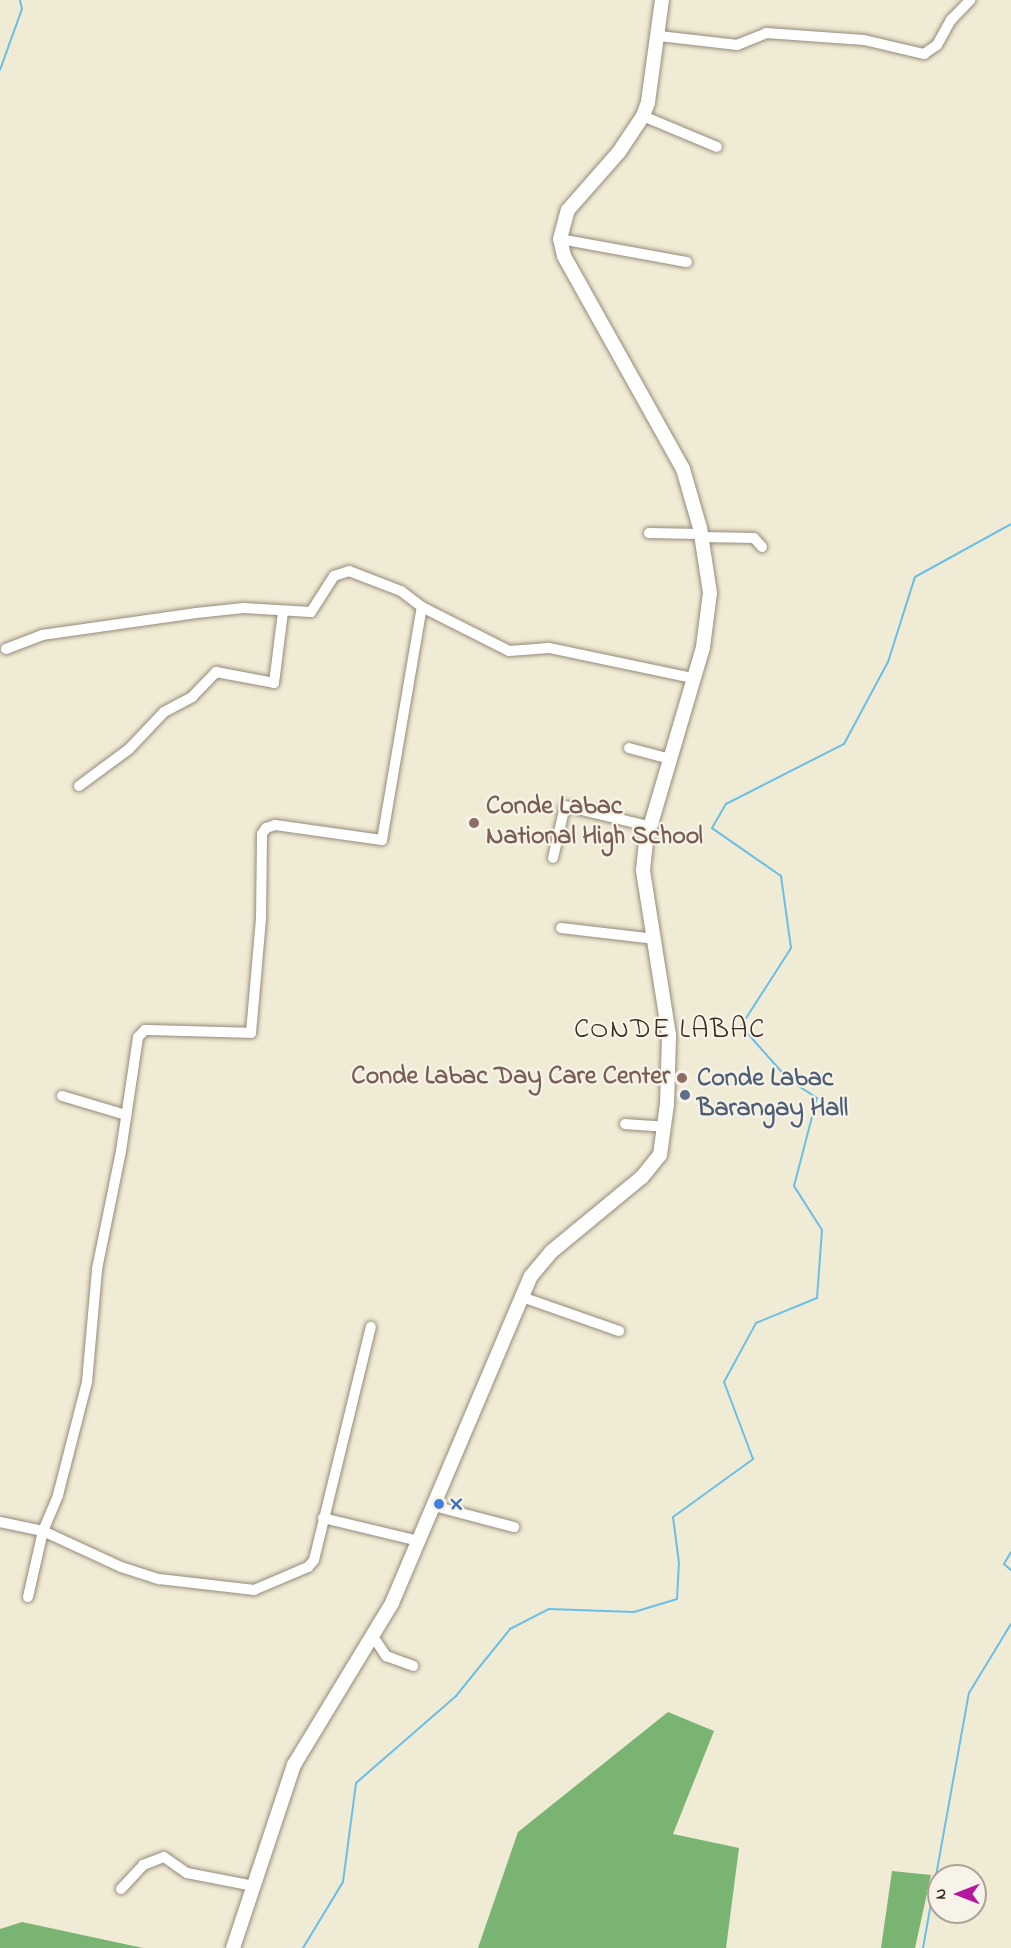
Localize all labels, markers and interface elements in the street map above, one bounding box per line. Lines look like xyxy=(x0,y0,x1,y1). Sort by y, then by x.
place label: Conde Labac National High School xyxy=(486,792,703,854)
marker: Conde Labac National High School xyxy=(467,816,481,830)
district label: CONDE LABAC xyxy=(574,1014,766,1048)
place label: Conde Labac Day Care Center xyxy=(351,1062,670,1094)
place label: Conde Labac Barangay Hall xyxy=(697,1064,848,1126)
marker: Conde Labac Day Care Center xyxy=(675,1071,689,1085)
marker: Conde Labac Barangay Hall xyxy=(678,1088,692,1102)
place label: x xyxy=(451,1488,463,1520)
marker: x xyxy=(432,1497,446,1511)
north arrow xyxy=(927,1864,987,1924)
text: N xyxy=(929,1889,953,1899)

